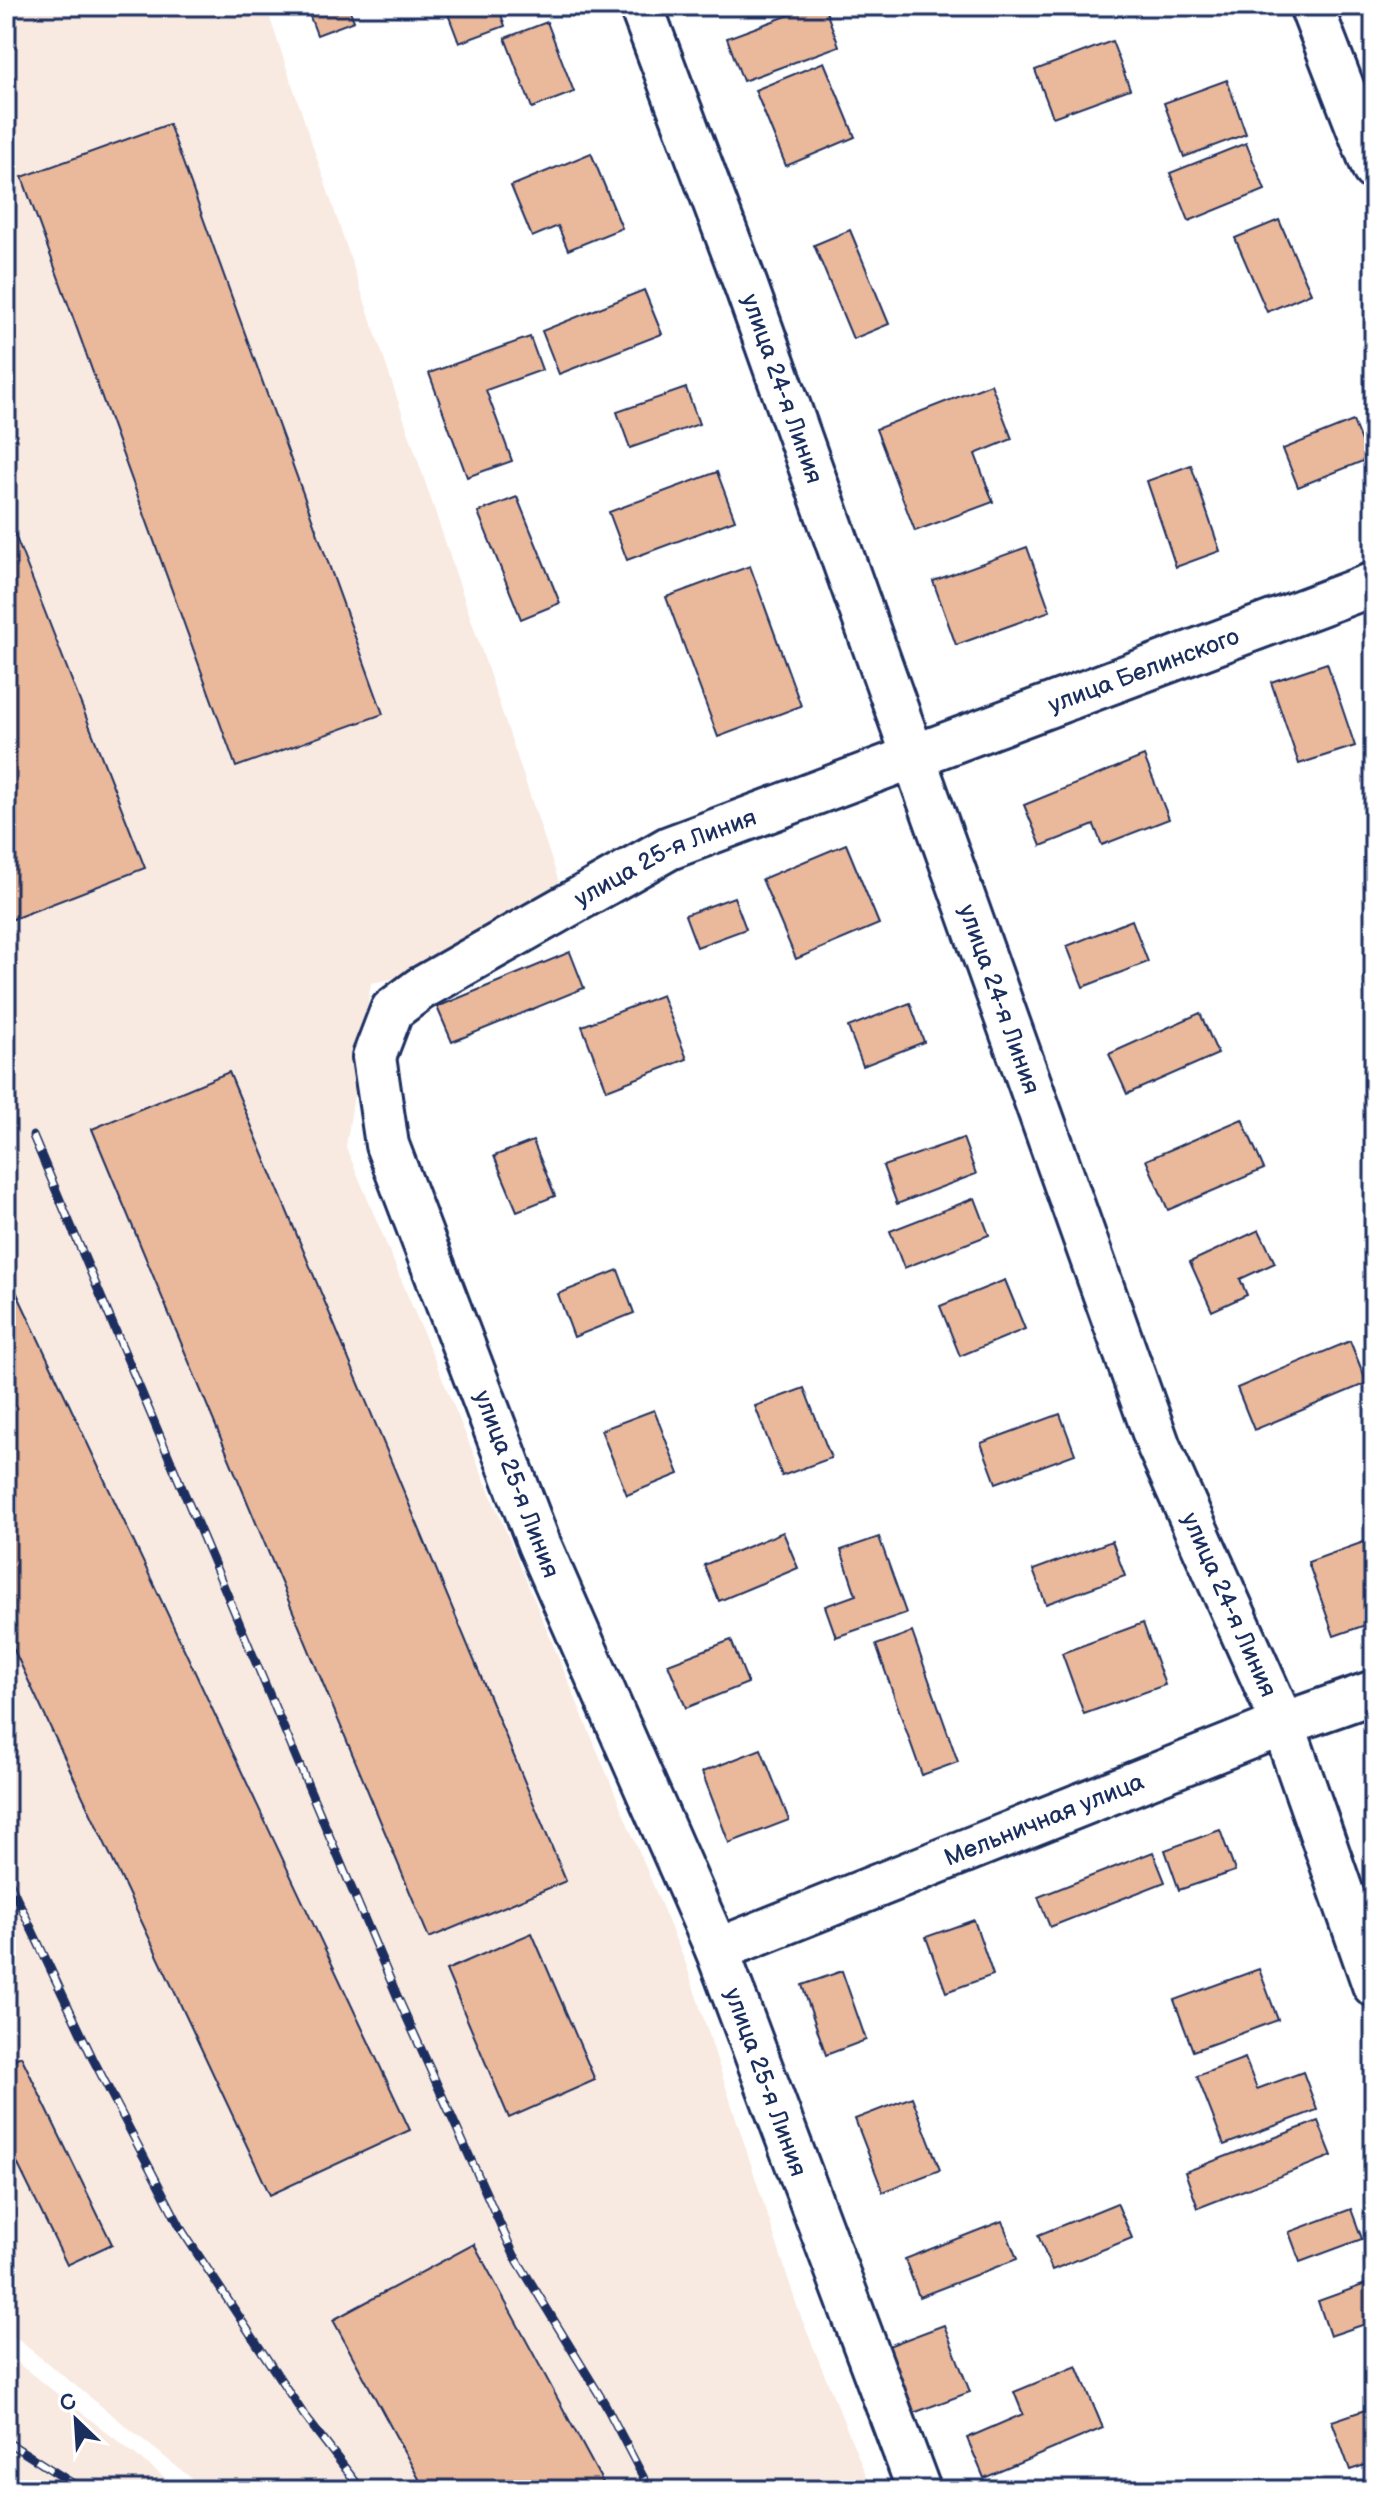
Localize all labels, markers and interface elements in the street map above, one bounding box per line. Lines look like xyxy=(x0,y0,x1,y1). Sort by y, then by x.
street label: улица 24-я Линия xyxy=(735,290,829,487)
street label: улица Белинского xyxy=(1044,622,1243,720)
street label: улица 25-я Линия xyxy=(569,803,760,914)
street label: улица 24-я Линия xyxy=(952,901,1046,1098)
street label: улица 25-я Линия xyxy=(467,1386,566,1582)
street label: улица 24-я Линия xyxy=(1175,1508,1283,1702)
street label: Мельничная улица xyxy=(940,1767,1148,1873)
street label: улица 25-я Линия xyxy=(718,1984,813,2180)
north arrow xyxy=(36,2380,116,2460)
text: С xyxy=(56,2388,81,2419)

